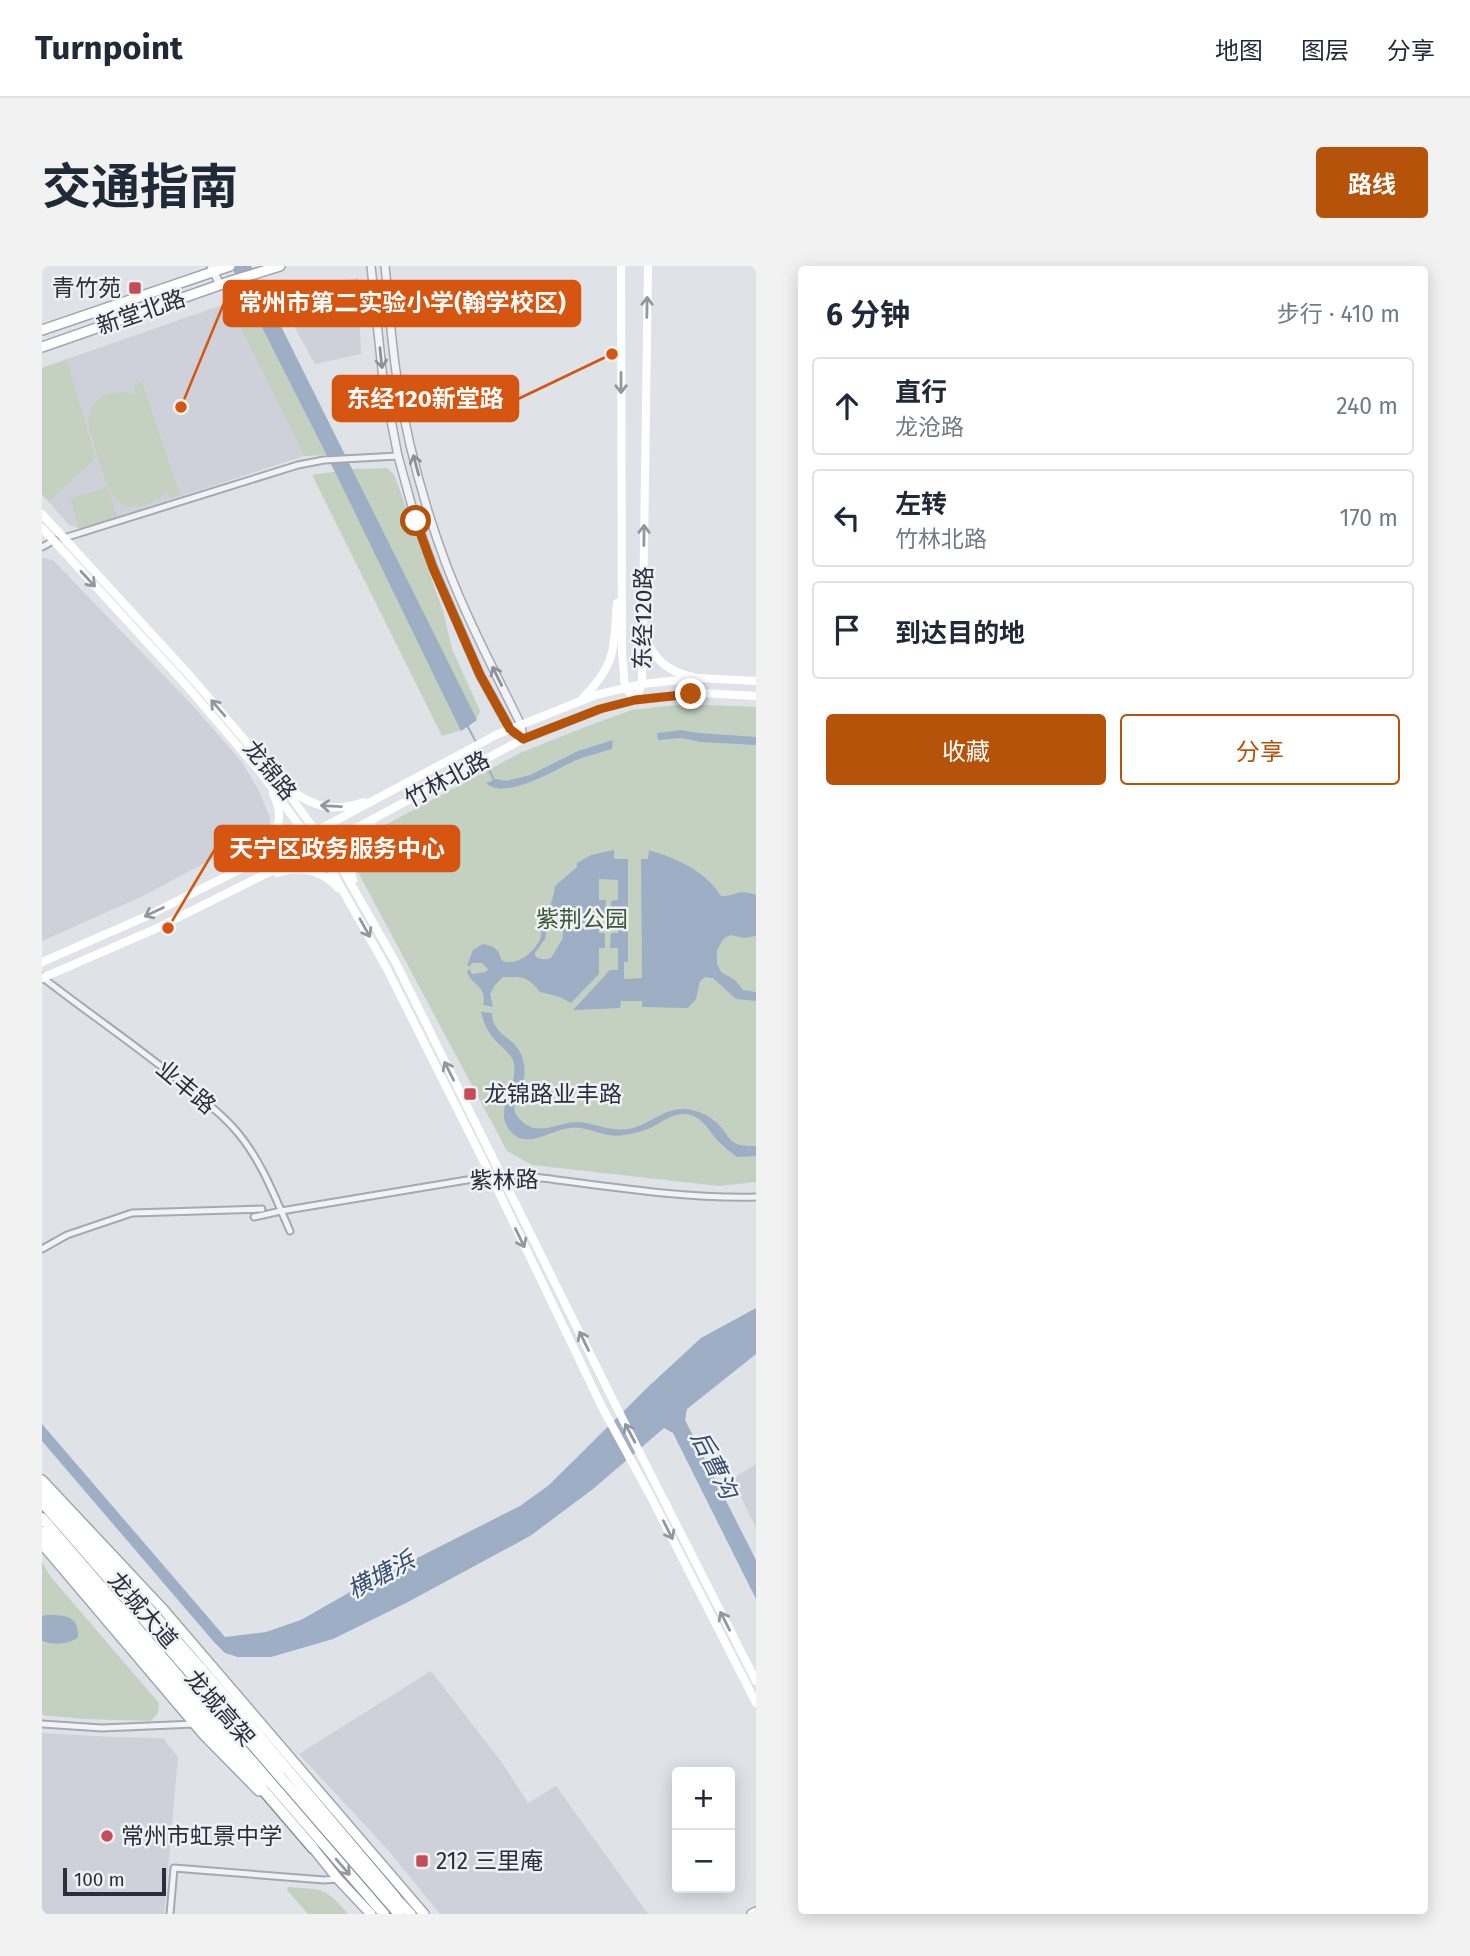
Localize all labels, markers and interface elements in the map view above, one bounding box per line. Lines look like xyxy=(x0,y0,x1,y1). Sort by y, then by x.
text: Turnpoint xyxy=(35,28,183,68)
text: 地图 xyxy=(1215,37,1263,65)
text: 图层 xyxy=(1301,37,1349,65)
text: 分享 xyxy=(1387,37,1435,65)
button: 路线 xyxy=(1316,147,1428,218)
text: 交通指南 xyxy=(42,158,238,217)
place label: 青竹苑 xyxy=(52,274,121,302)
marker: 青竹苑 xyxy=(127,280,143,296)
callout: 常州市第二实验小学(翰学校区) xyxy=(224,281,580,326)
street label: 新堂北路 xyxy=(93,284,189,340)
text: 常州市第二实验小学(翰学校区) xyxy=(238,289,566,317)
one-way arrow xyxy=(640,296,654,319)
text: 6 分钟 xyxy=(826,297,910,333)
text: 步行 · 410 m xyxy=(1277,300,1400,328)
one-way arrow xyxy=(375,346,388,369)
one-way arrow xyxy=(614,371,628,394)
callout: 东经120新堂路 xyxy=(333,376,518,421)
text: 直行 xyxy=(895,377,947,408)
text: 东经120新堂路 xyxy=(346,385,504,413)
icon: ahead xyxy=(828,387,866,425)
text: 240 m xyxy=(1336,392,1398,420)
text: 龙沧路 xyxy=(895,413,964,441)
one-way arrow xyxy=(408,454,421,476)
text: 左转 xyxy=(895,489,947,520)
icon: left xyxy=(828,499,866,537)
text: 170 m xyxy=(1339,504,1398,532)
route start xyxy=(400,505,431,536)
one-way arrow xyxy=(637,524,651,547)
text: 竹林北路 xyxy=(895,525,987,553)
street label: 东经120路 xyxy=(628,566,658,670)
one-way arrow xyxy=(80,570,97,587)
icon: arrive xyxy=(828,611,866,649)
text: 到达目的地 xyxy=(895,618,1025,649)
one-way arrow xyxy=(490,666,504,687)
route end xyxy=(675,678,706,709)
one-way arrow xyxy=(210,699,226,717)
button: 收藏 xyxy=(826,714,1106,785)
button: 分享 xyxy=(1120,714,1400,785)
street label: 龙锦路 xyxy=(237,734,303,806)
street label: 竹林北路 xyxy=(400,745,494,813)
one-way arrow xyxy=(320,799,343,812)
callout: 天宁区政务服务中心 xyxy=(215,826,459,871)
text: 天宁区政务服务中心 xyxy=(229,835,445,863)
park label: 紫荆公园 xyxy=(536,905,628,933)
one-way arrow xyxy=(144,906,165,920)
one-way arrow xyxy=(359,917,372,938)
street label: 业丰路 xyxy=(151,1054,221,1120)
one-way arrow xyxy=(441,1061,455,1082)
place label: 龙锦路业丰路 xyxy=(484,1080,622,1108)
marker: 龙锦路业丰路 xyxy=(462,1086,478,1102)
street label: 紫林路 xyxy=(469,1165,539,1195)
one-way arrow xyxy=(514,1227,528,1248)
one-way arrow xyxy=(576,1331,590,1352)
one-way arrow xyxy=(623,1423,636,1444)
water label: 后曹沟 xyxy=(685,1427,744,1506)
one-way arrow xyxy=(661,1519,675,1540)
water label: 横塘浜 xyxy=(343,1545,421,1604)
street label: 龙城大道 xyxy=(102,1566,184,1654)
one-way arrow xyxy=(718,1611,732,1632)
street label: 龙城高架 xyxy=(179,1664,261,1752)
map controls xyxy=(672,1767,735,1893)
button: + xyxy=(672,1767,735,1830)
place label: 常州市虹景中学 xyxy=(121,1822,282,1850)
marker: 常州市虹景中学 xyxy=(99,1828,115,1844)
button: − xyxy=(672,1830,735,1893)
place label: 212 三里庵 xyxy=(436,1847,543,1875)
marker: 212 三里庵 xyxy=(414,1853,430,1869)
one-way arrow xyxy=(335,1857,351,1875)
scale bar xyxy=(63,1865,166,1897)
text: 100 m xyxy=(74,1868,125,1891)

